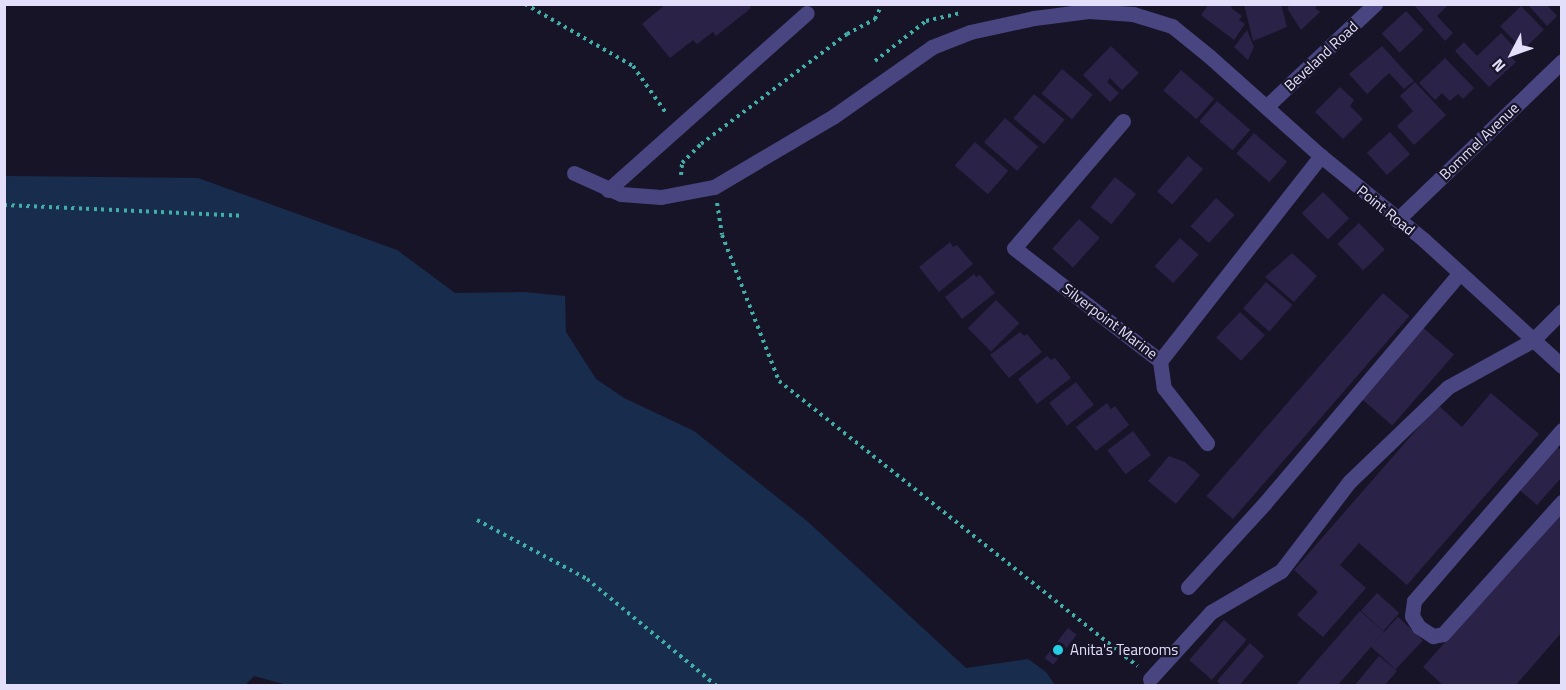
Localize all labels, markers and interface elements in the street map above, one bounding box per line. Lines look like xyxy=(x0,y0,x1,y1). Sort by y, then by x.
street label: Beveland Road xyxy=(1280,17,1362,95)
north arrow xyxy=(1482,24,1542,84)
text: N xyxy=(1486,54,1511,78)
street label: Bommel Avenue xyxy=(1436,99,1522,183)
street label: Point Road xyxy=(1353,181,1419,239)
street label: Silverpoint Marine xyxy=(1059,279,1161,363)
place label: Anita's Tearooms xyxy=(1070,641,1178,659)
marker: Anita's Tearooms xyxy=(1051,643,1065,657)

